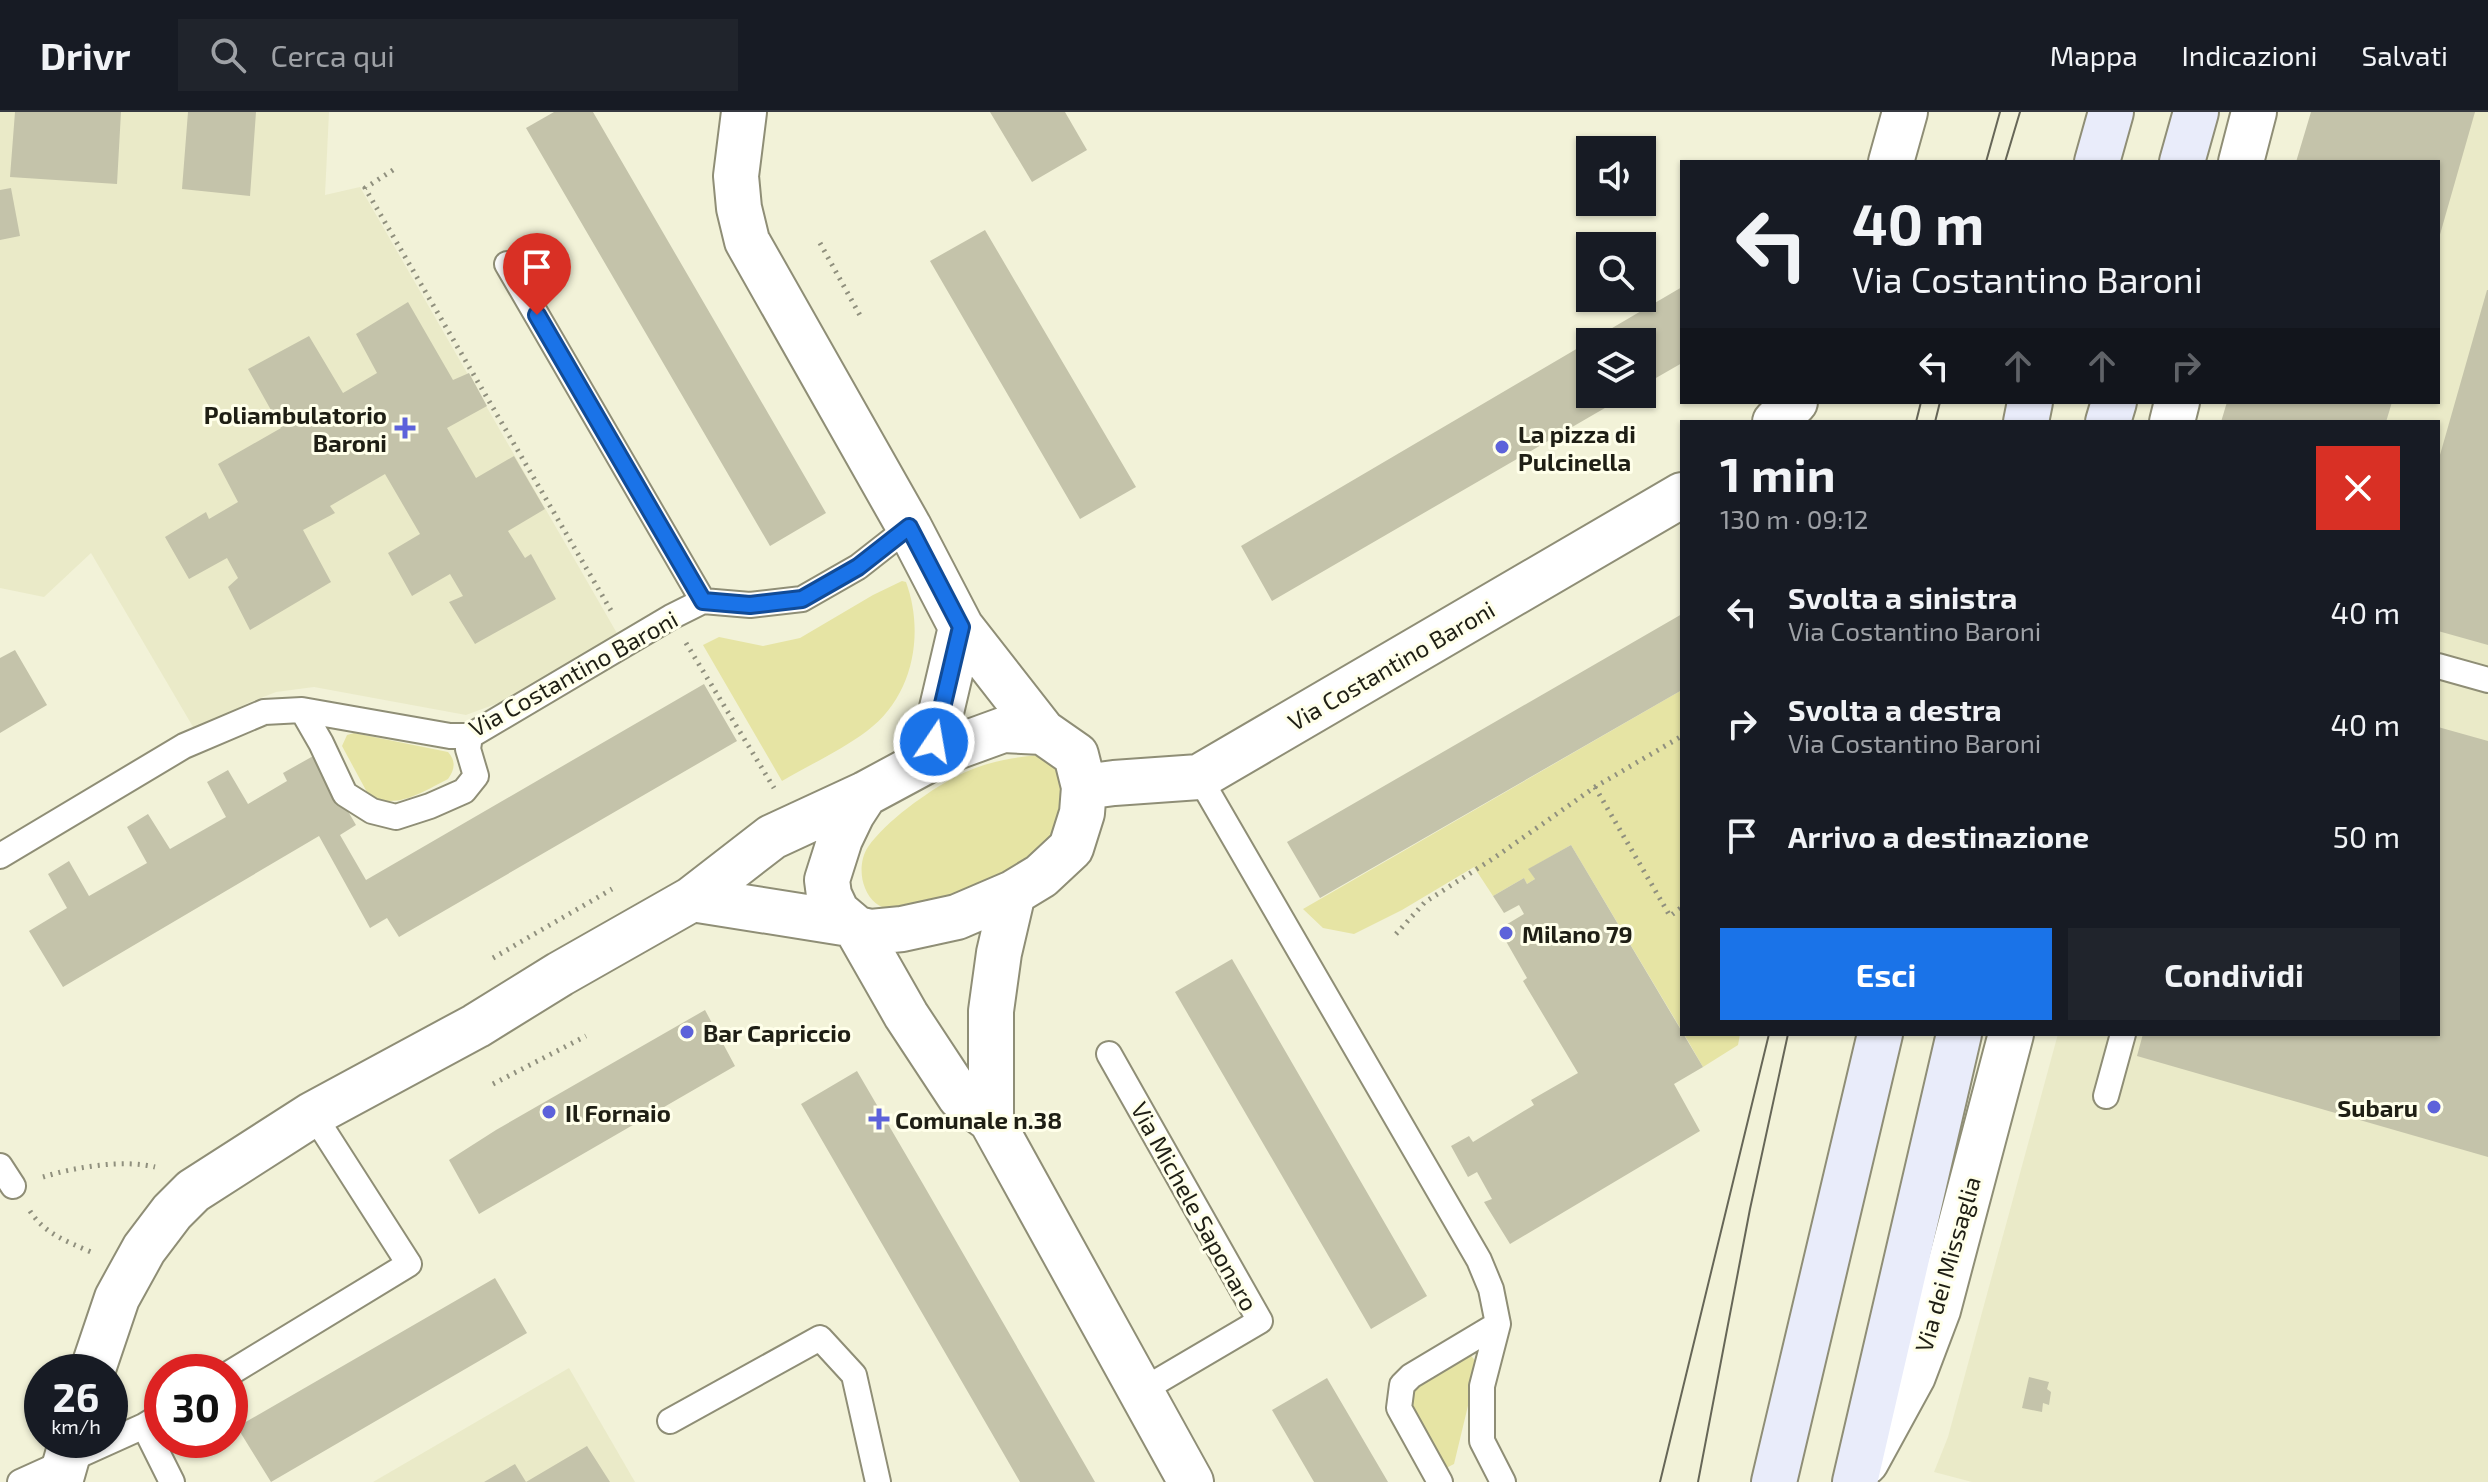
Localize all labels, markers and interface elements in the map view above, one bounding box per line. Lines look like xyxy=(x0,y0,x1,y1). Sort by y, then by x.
search box xyxy=(178,19,738,91)
text: Drivr xyxy=(40,32,130,78)
icon: search xyxy=(206,33,250,77)
text: Cerca qui xyxy=(270,37,395,73)
text: Mappa xyxy=(2050,38,2138,72)
text: Indicazioni xyxy=(2182,38,2318,72)
text: Salvati xyxy=(2362,38,2448,72)
map controls xyxy=(1576,136,1656,408)
button: sound xyxy=(1576,136,1656,216)
text: 40 m xyxy=(1852,189,1984,256)
icon: left xyxy=(1720,192,1824,296)
button: search xyxy=(1576,232,1656,312)
pin xyxy=(503,233,571,315)
icon: arrive xyxy=(515,245,559,289)
text: Via Costantino Baroni xyxy=(1852,257,2203,300)
button: layers xyxy=(1576,328,1656,408)
icon: left xyxy=(1912,344,1956,388)
icon: ahead xyxy=(1996,344,2040,388)
icon: ahead xyxy=(2080,344,2124,388)
icon: right xyxy=(2164,344,2208,388)
place label: Poliambulatorio Baroni xyxy=(204,400,387,457)
marker: Poliambulatorio Baroni xyxy=(394,417,416,439)
place label: La pizza di Pulcinella xyxy=(1518,419,1636,476)
marker: La pizza di Pulcinella xyxy=(1493,438,1511,456)
text: 1 min xyxy=(1720,444,1836,502)
button: close xyxy=(2316,446,2400,530)
text: 130 m · 09:12 xyxy=(1720,503,1868,534)
text: Svolta a sinistra xyxy=(1788,579,2017,615)
icon: left xyxy=(1720,590,1764,634)
street label: Via Costantino Baroni xyxy=(1283,594,1499,736)
text: 40 m xyxy=(2330,594,2400,630)
street label: Via Costantino Baroni xyxy=(464,604,682,742)
text: Via Costantino Baroni xyxy=(1788,615,2041,646)
text: Svolta a destra xyxy=(1788,691,2002,727)
position arrow xyxy=(892,700,976,784)
icon: right xyxy=(1720,702,1764,746)
text: 40 m xyxy=(2330,706,2400,742)
text: Via Costantino Baroni xyxy=(1788,727,2041,758)
icon: arrive xyxy=(1720,814,1764,858)
text: Arrivo a destinazione xyxy=(1788,818,2089,854)
text: 50 m xyxy=(2333,818,2400,854)
place label: Milano 79 xyxy=(1522,919,1633,948)
marker: Milano 79 xyxy=(1497,924,1515,942)
button: Esci xyxy=(1720,928,2052,1020)
button: Condividi xyxy=(2068,928,2400,1020)
place label: Bar Capriccio xyxy=(703,1018,851,1047)
marker: Bar Capriccio xyxy=(678,1023,696,1041)
place label: Subaru xyxy=(2337,1093,2418,1122)
street label: Via Michele Saponaro xyxy=(1126,1097,1264,1315)
place label: Il Fornaio xyxy=(565,1098,671,1127)
marker: Subaru xyxy=(2425,1098,2443,1116)
marker: Il Fornaio xyxy=(540,1103,558,1121)
place label: Comunale n.38 xyxy=(895,1105,1062,1134)
marker: Comunale n.38 xyxy=(870,1110,888,1128)
street label: Via dei Missaglia xyxy=(1908,1173,1986,1355)
speed limit sign: 30 xyxy=(144,1354,248,1458)
text: 26 xyxy=(53,1372,99,1420)
text: km/h xyxy=(51,1414,101,1438)

